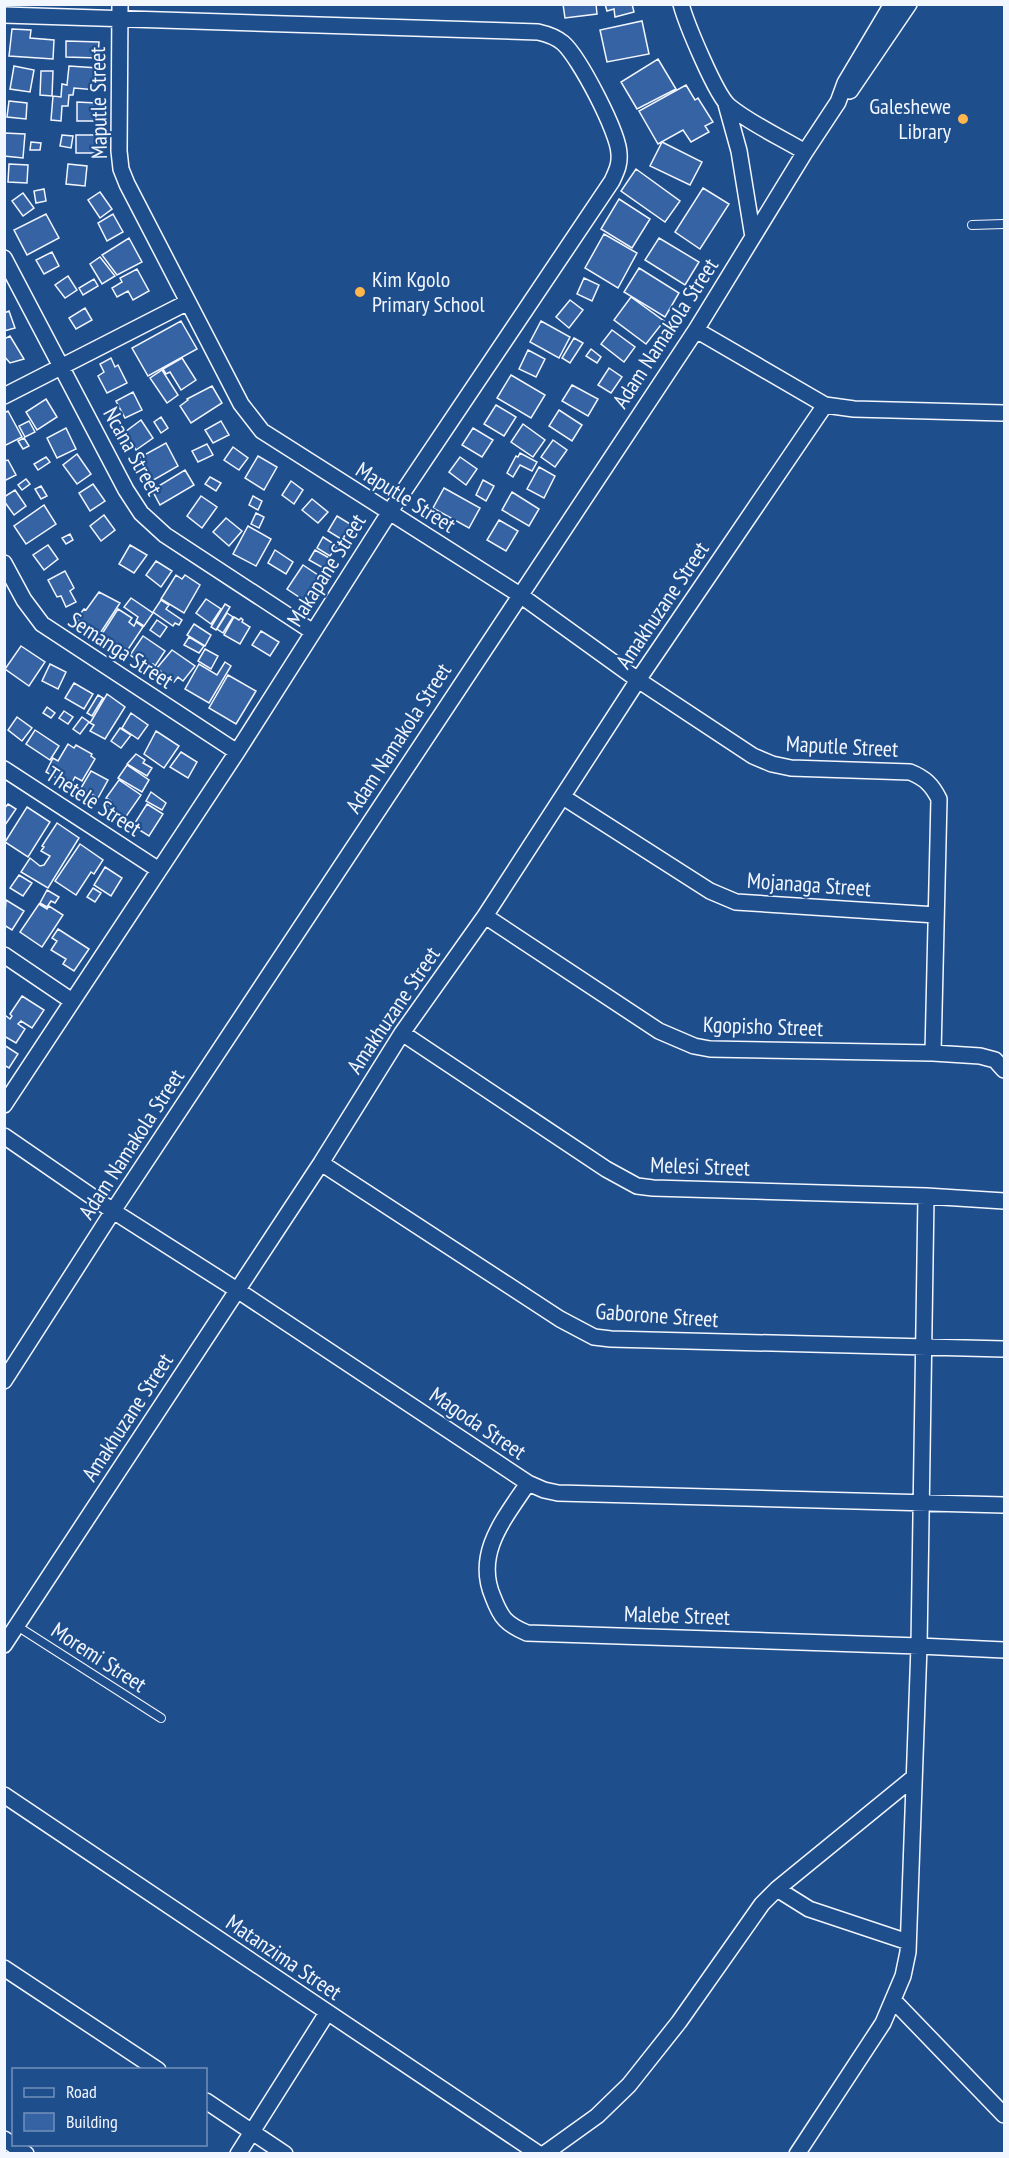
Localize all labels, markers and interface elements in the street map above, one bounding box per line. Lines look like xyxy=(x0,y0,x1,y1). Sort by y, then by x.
street label: Maputle Street xyxy=(83,47,113,159)
place label: Galeshewe Library xyxy=(869,92,952,145)
marker: Galeshewe Library xyxy=(956,112,970,126)
street label: Adam Namakola Street xyxy=(606,253,724,413)
place label: Kim Kgolo Primary School xyxy=(372,265,486,318)
marker: Kim Kgolo Primary School xyxy=(353,285,367,299)
street label: Ncana Street xyxy=(97,402,169,500)
street label: Maputle Street xyxy=(351,455,461,539)
street label: Makapane Street xyxy=(280,509,372,631)
street label: Amakhuzane Street xyxy=(609,536,715,674)
street label: Semanga Street xyxy=(63,606,179,694)
street label: Adam Namakola Street xyxy=(339,658,457,818)
street label: Maputle Street xyxy=(785,729,899,763)
street label: Thetele Street xyxy=(41,760,147,842)
street label: Mojanaga Street xyxy=(746,866,872,902)
street label: Amakhuzane Street xyxy=(340,941,446,1079)
street label: Kgopisho Street xyxy=(702,1010,824,1042)
street label: Adam Namakola Street xyxy=(72,1064,190,1224)
street label: Melesi Street xyxy=(650,1150,750,1182)
street label: Gaborone Street xyxy=(595,1297,719,1333)
street label: Amakhuzane Street xyxy=(75,1348,179,1486)
street label: Magoda Street xyxy=(424,1381,532,1465)
street label: Malebe Street xyxy=(624,1599,730,1631)
street label: Moremi Street xyxy=(46,1616,152,1698)
street label: Matanzima Street xyxy=(221,1908,347,2006)
legend xyxy=(12,2068,207,2146)
text: Road xyxy=(66,2080,97,2103)
text: Building xyxy=(66,2110,118,2133)

